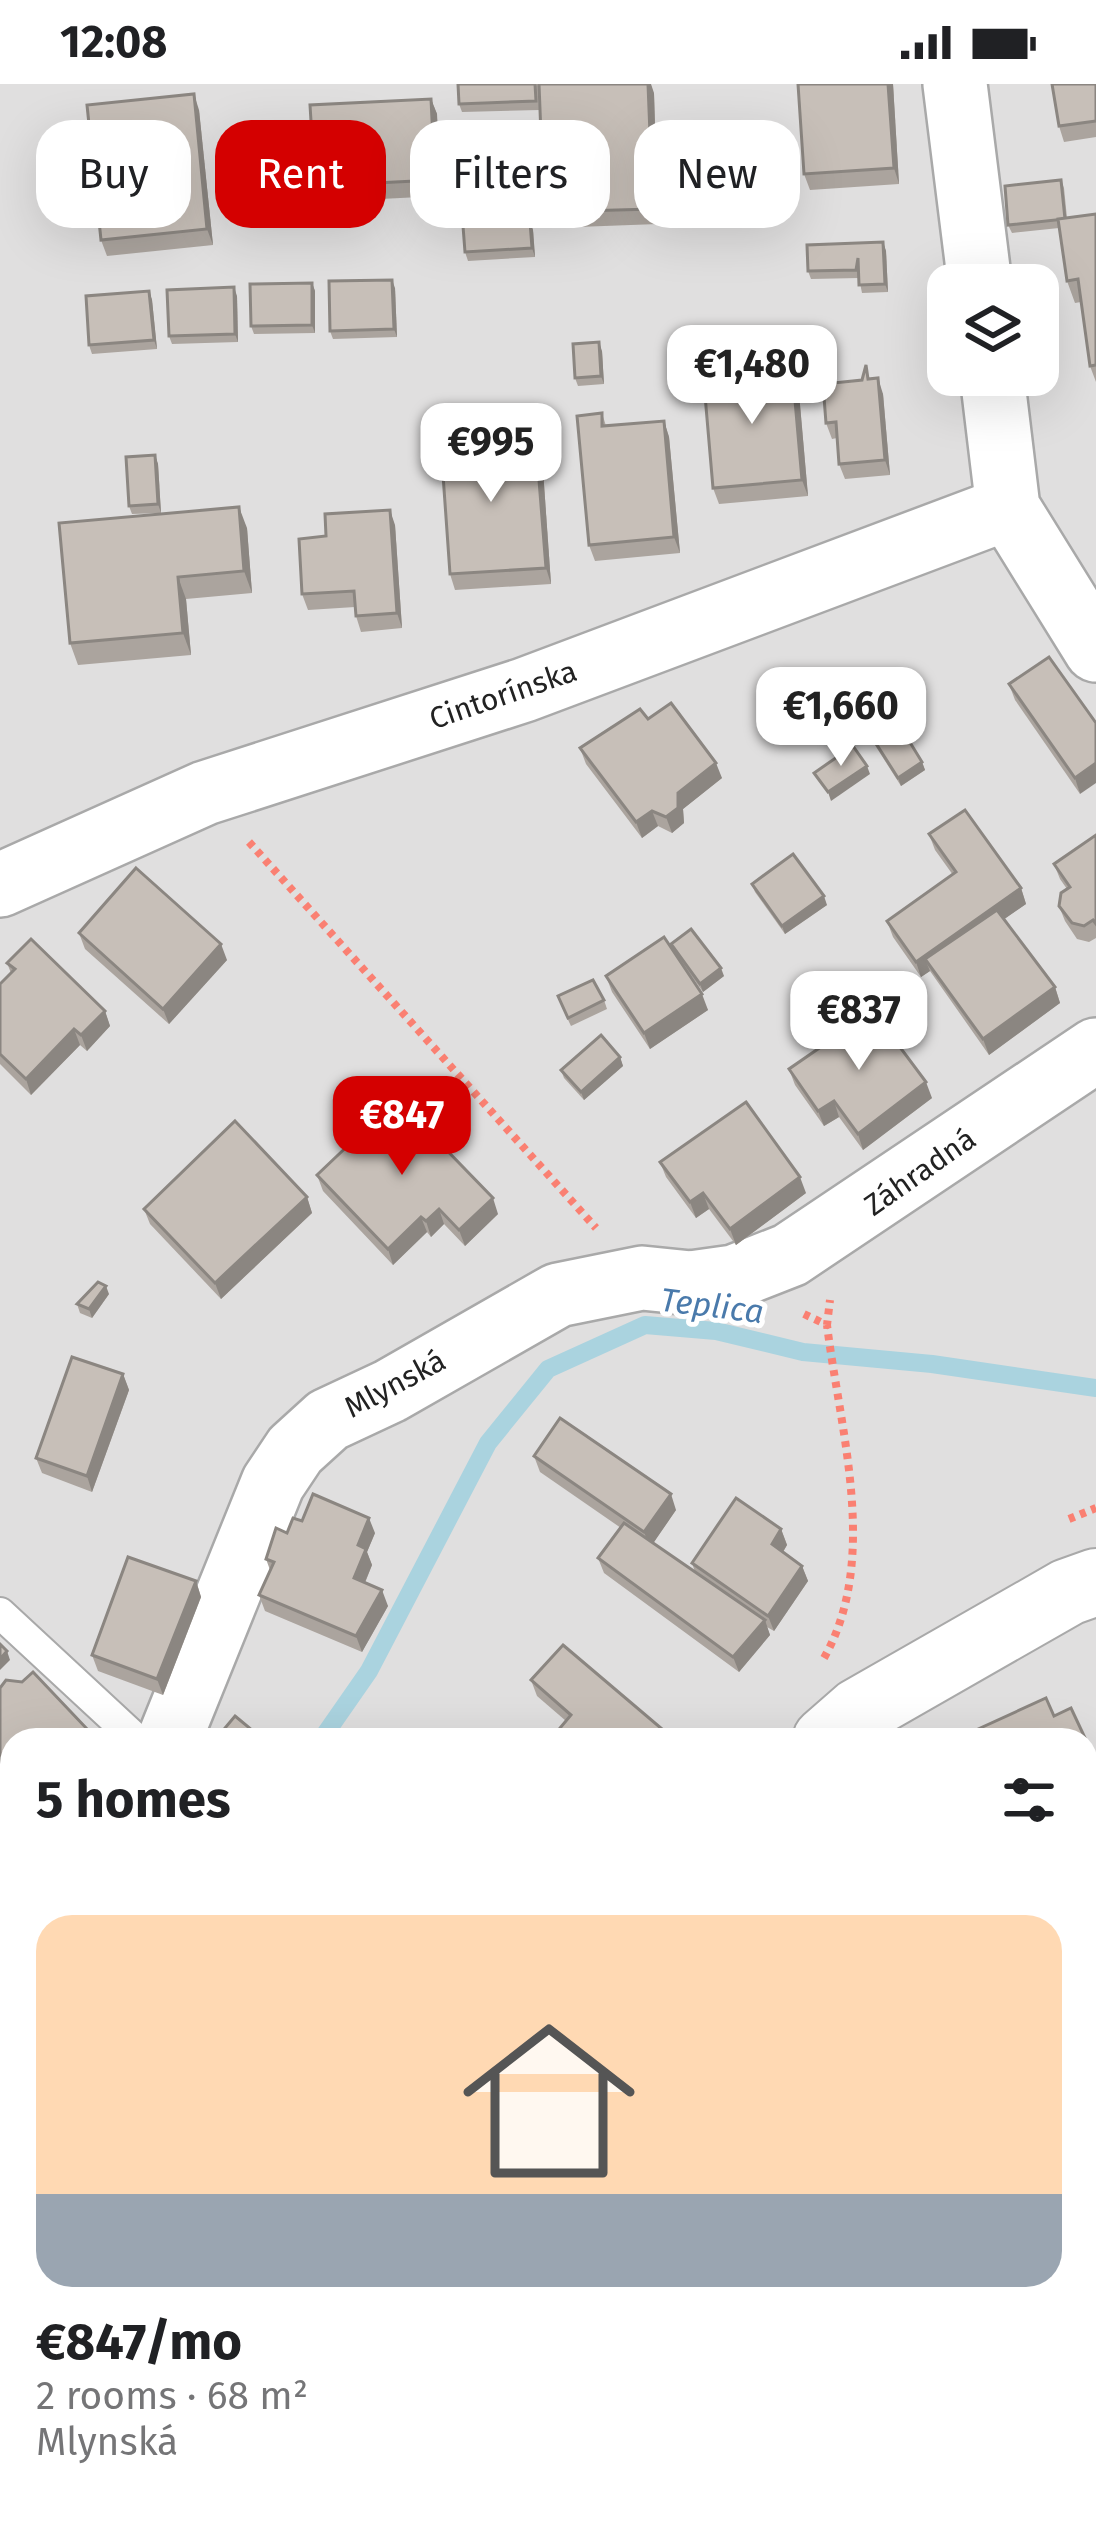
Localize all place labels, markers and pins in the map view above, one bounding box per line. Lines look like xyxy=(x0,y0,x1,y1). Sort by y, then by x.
pin: €1,480 xyxy=(654,325,850,427)
pin: €995 xyxy=(420,403,562,505)
pin: €1,660 xyxy=(743,667,939,769)
pin: €837 xyxy=(788,971,930,1073)
pin: €847 xyxy=(331,1076,473,1178)

